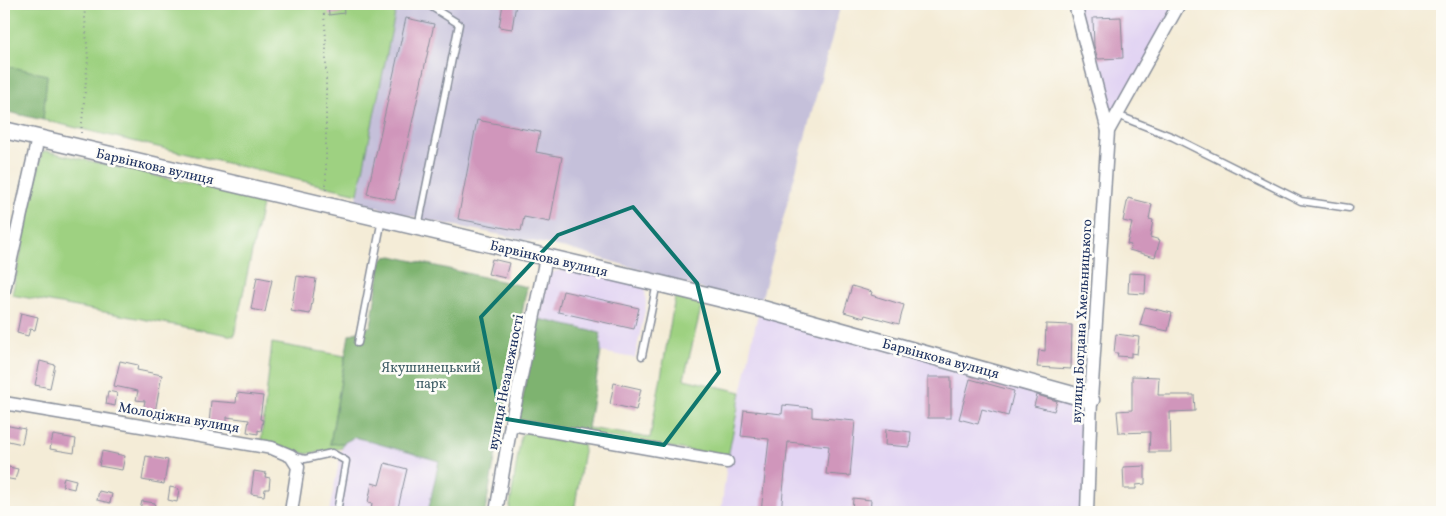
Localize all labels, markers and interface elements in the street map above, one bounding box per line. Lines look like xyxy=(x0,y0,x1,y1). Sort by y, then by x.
street label: Барвінкова вулиця xyxy=(94,145,215,190)
street label: вулиця Богдана Хмельницького xyxy=(1068,219,1097,424)
street label: Барвінкова вулиця xyxy=(488,237,609,282)
street label: вулиця Незалежності xyxy=(484,313,529,452)
street label: Барвінкова вулиця xyxy=(880,335,1001,384)
park label: Якушинецький парк xyxy=(381,359,481,394)
street label: Молодіжна вулиця xyxy=(117,398,241,438)

